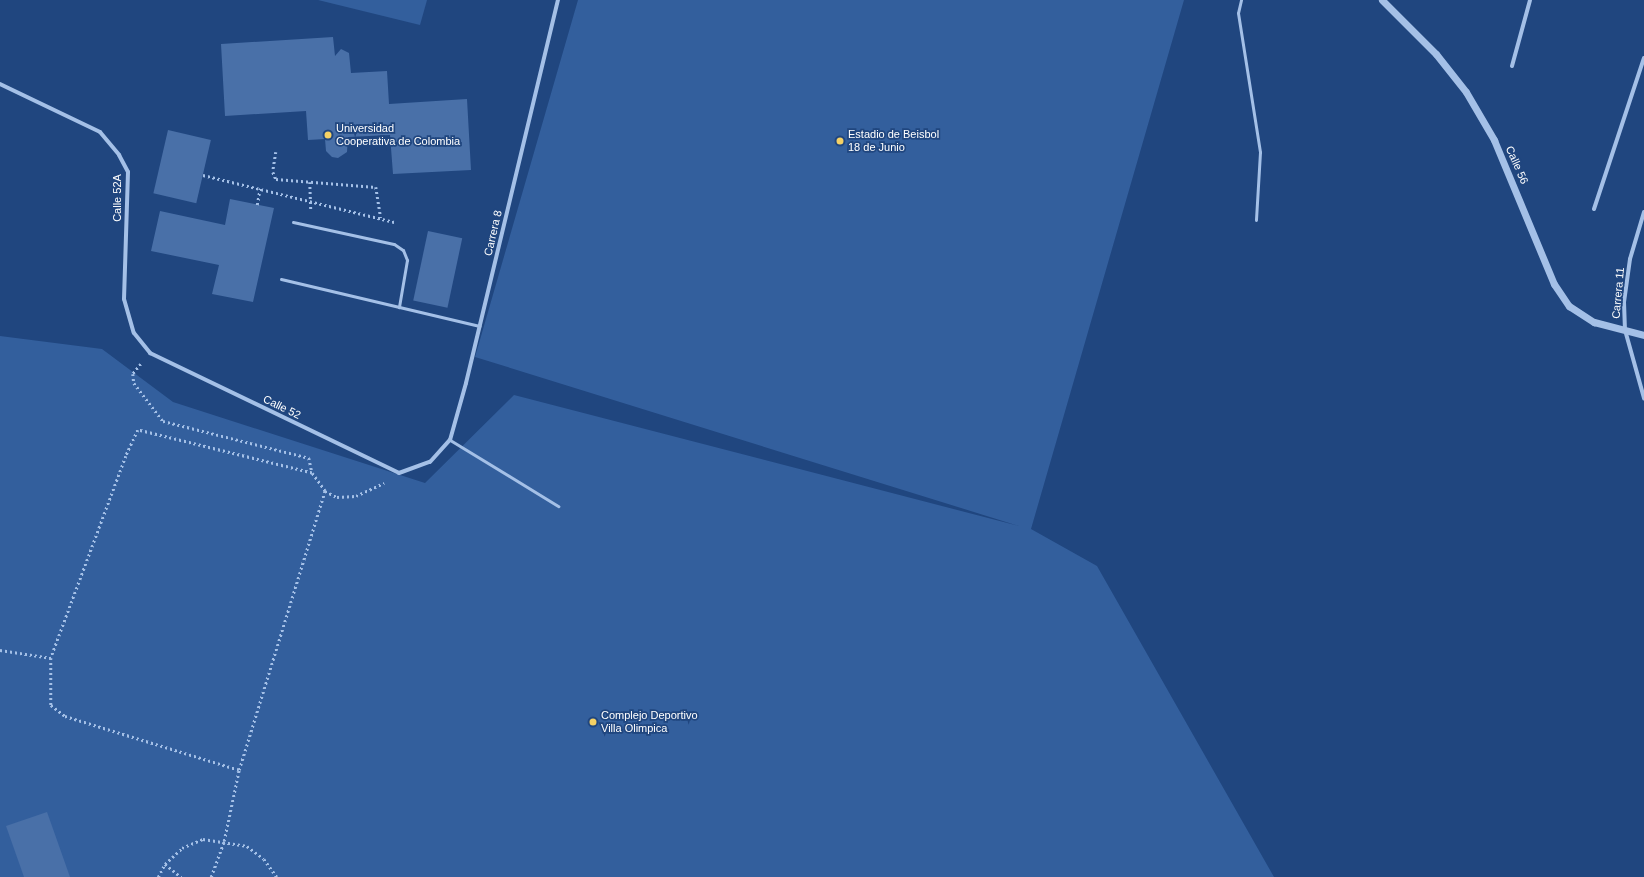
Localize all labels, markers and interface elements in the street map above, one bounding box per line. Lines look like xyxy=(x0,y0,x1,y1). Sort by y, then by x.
place label: Universidad Cooperativa de Colombia xyxy=(336,122,460,148)
place label: Estadio de Beisbol 18 de Junio xyxy=(848,128,939,154)
marker: Universidad Cooperativa de Colombia xyxy=(323,130,333,140)
marker: Estadio de Beisbol 18 de Junio xyxy=(835,136,845,146)
street label: Calle 56 xyxy=(1503,144,1531,186)
street label: Calle 52A xyxy=(110,174,124,222)
street label: Carrera 8 xyxy=(481,209,505,257)
street label: Carrera 11 xyxy=(1609,267,1627,319)
street label: Calle 52 xyxy=(261,392,303,422)
place label: Complejo Deportivo Villa Olimpica xyxy=(601,709,698,735)
marker: Complejo Deportivo Villa Olimpica xyxy=(588,717,598,727)

